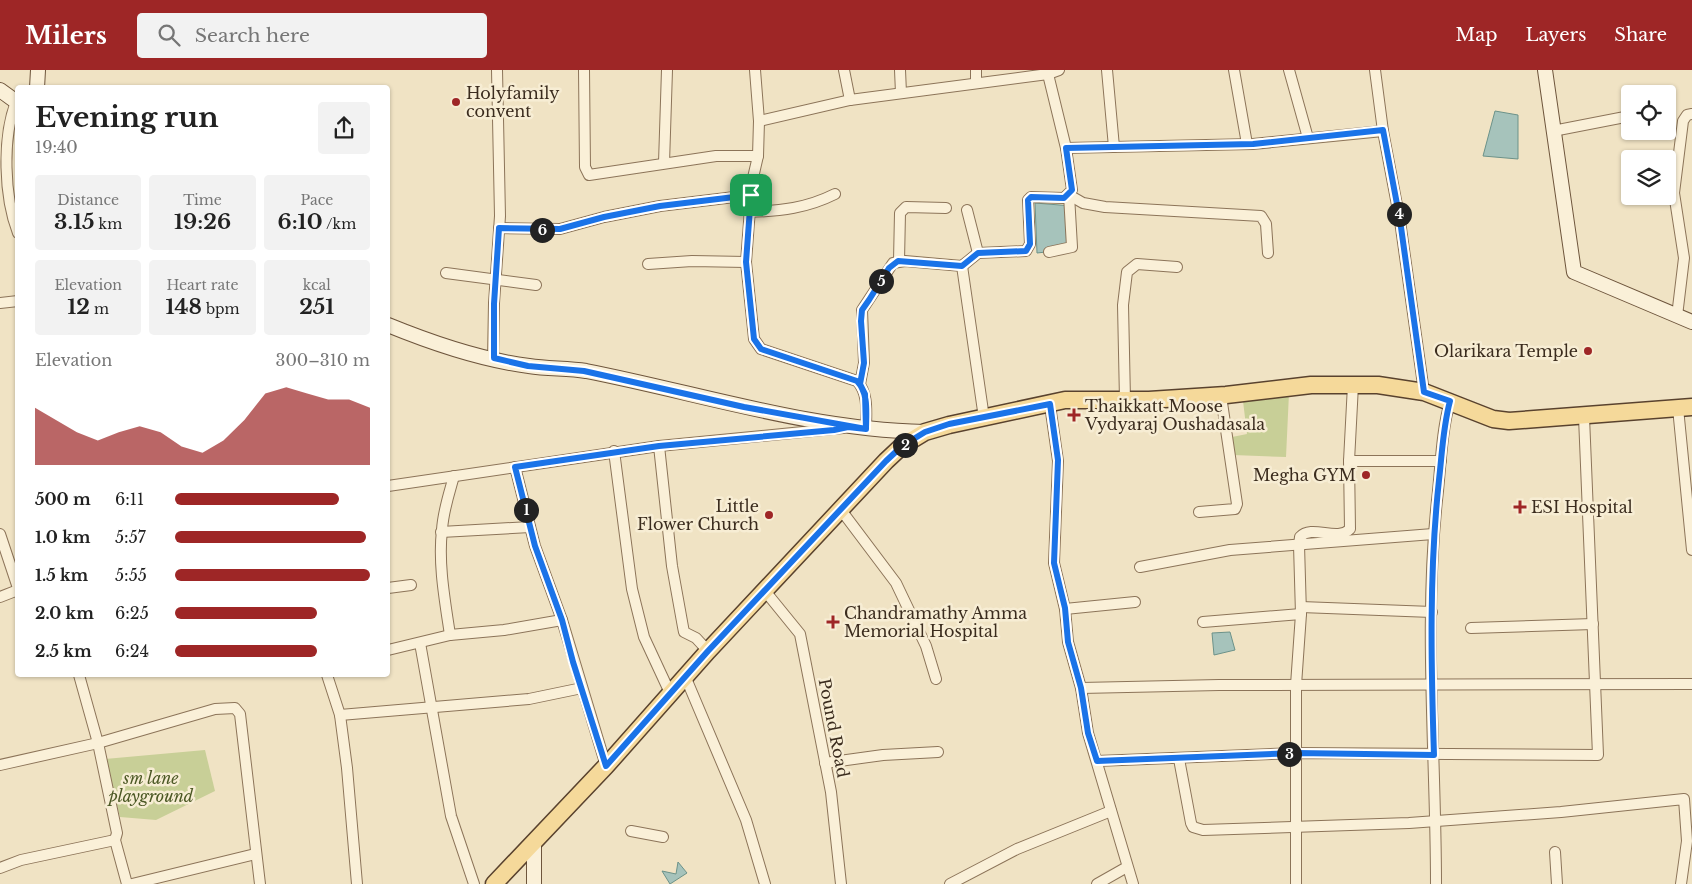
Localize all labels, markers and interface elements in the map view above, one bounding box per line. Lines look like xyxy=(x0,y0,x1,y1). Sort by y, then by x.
search box xyxy=(137,13,487,58)
text: Milers xyxy=(25,21,107,50)
icon: search xyxy=(155,21,183,49)
text: Search here xyxy=(195,24,310,47)
text: Map xyxy=(1456,24,1497,46)
text: Layers xyxy=(1525,24,1586,46)
text: Share xyxy=(1614,24,1667,46)
place label: Holyfamily convent xyxy=(466,83,560,121)
map controls xyxy=(1621,85,1676,205)
button: locate xyxy=(1621,85,1676,140)
marker: Holyfamily convent xyxy=(450,96,462,108)
text: Evening run xyxy=(35,100,219,135)
button: share xyxy=(318,102,370,154)
text: 19:40 xyxy=(35,137,78,157)
button: layers xyxy=(1621,150,1676,205)
pin xyxy=(730,174,772,216)
icon: arrive xyxy=(737,181,765,209)
text: Distance xyxy=(57,191,119,209)
text: Time xyxy=(183,191,222,209)
text: Pace xyxy=(300,191,333,209)
pin: 4 xyxy=(1386,202,1412,226)
text: 4 xyxy=(1395,205,1404,223)
text: 3.15 xyxy=(54,209,95,235)
text: 19:26 xyxy=(174,209,231,235)
text: 6:10 xyxy=(277,209,323,235)
text: km xyxy=(95,215,122,233)
text: /km xyxy=(323,215,356,233)
pin: 6 xyxy=(530,218,554,242)
text: 6 xyxy=(538,221,547,239)
pin: 5 xyxy=(868,268,894,294)
text: 5 xyxy=(877,272,886,290)
text: Elevation xyxy=(54,276,122,294)
text: Heart rate xyxy=(166,276,239,294)
text: kcal xyxy=(303,276,331,294)
text: 12 xyxy=(67,294,90,320)
text: 148 xyxy=(165,294,202,320)
text: 251 xyxy=(299,294,334,320)
text: m xyxy=(90,300,109,318)
text: bpm xyxy=(202,300,240,318)
place label: Olarikara Temple xyxy=(1434,341,1578,361)
marker: Olarikara Temple xyxy=(1582,345,1594,357)
text: Elevation xyxy=(35,350,112,370)
text: 300–310 m xyxy=(276,350,370,370)
place label: Thaikkatt Moose Vydyaraj Oushadasala xyxy=(1084,396,1265,434)
marker: Thaikkatt Moose Vydyaraj Oushadasala xyxy=(1067,408,1081,422)
pin: 2 xyxy=(892,432,918,458)
text: 2 xyxy=(901,436,910,454)
place label: Megha GYM xyxy=(1253,465,1356,485)
marker: Megha GYM xyxy=(1360,469,1372,481)
text: 500 m xyxy=(35,489,91,509)
text: 6:11 xyxy=(115,489,144,509)
place label: Little Flower Church xyxy=(637,496,759,534)
place label: ESI Hospital xyxy=(1531,497,1633,517)
pin: 1 xyxy=(514,498,538,522)
marker: ESI Hospital xyxy=(1513,500,1527,514)
text: 1 xyxy=(523,501,530,519)
marker: Little Flower Church xyxy=(763,509,775,521)
text: 1.0 km xyxy=(35,527,90,547)
text: 5:57 xyxy=(115,527,146,547)
text: 1.5 km xyxy=(35,565,88,585)
text: 5:55 xyxy=(115,565,147,585)
text: 2.0 km xyxy=(35,603,94,623)
text: 6:25 xyxy=(115,603,149,623)
place label: Chandramathy Amma Memorial Hospital xyxy=(844,603,1027,641)
marker: Chandramathy Amma Memorial Hospital xyxy=(826,615,840,629)
text: 2.5 km xyxy=(35,641,92,661)
text: 6:24 xyxy=(115,641,149,661)
street label: Pound Road xyxy=(815,677,853,780)
pin: 3 xyxy=(1276,742,1302,766)
text: 3 xyxy=(1285,745,1294,763)
park label: sm lane playground xyxy=(107,768,194,806)

